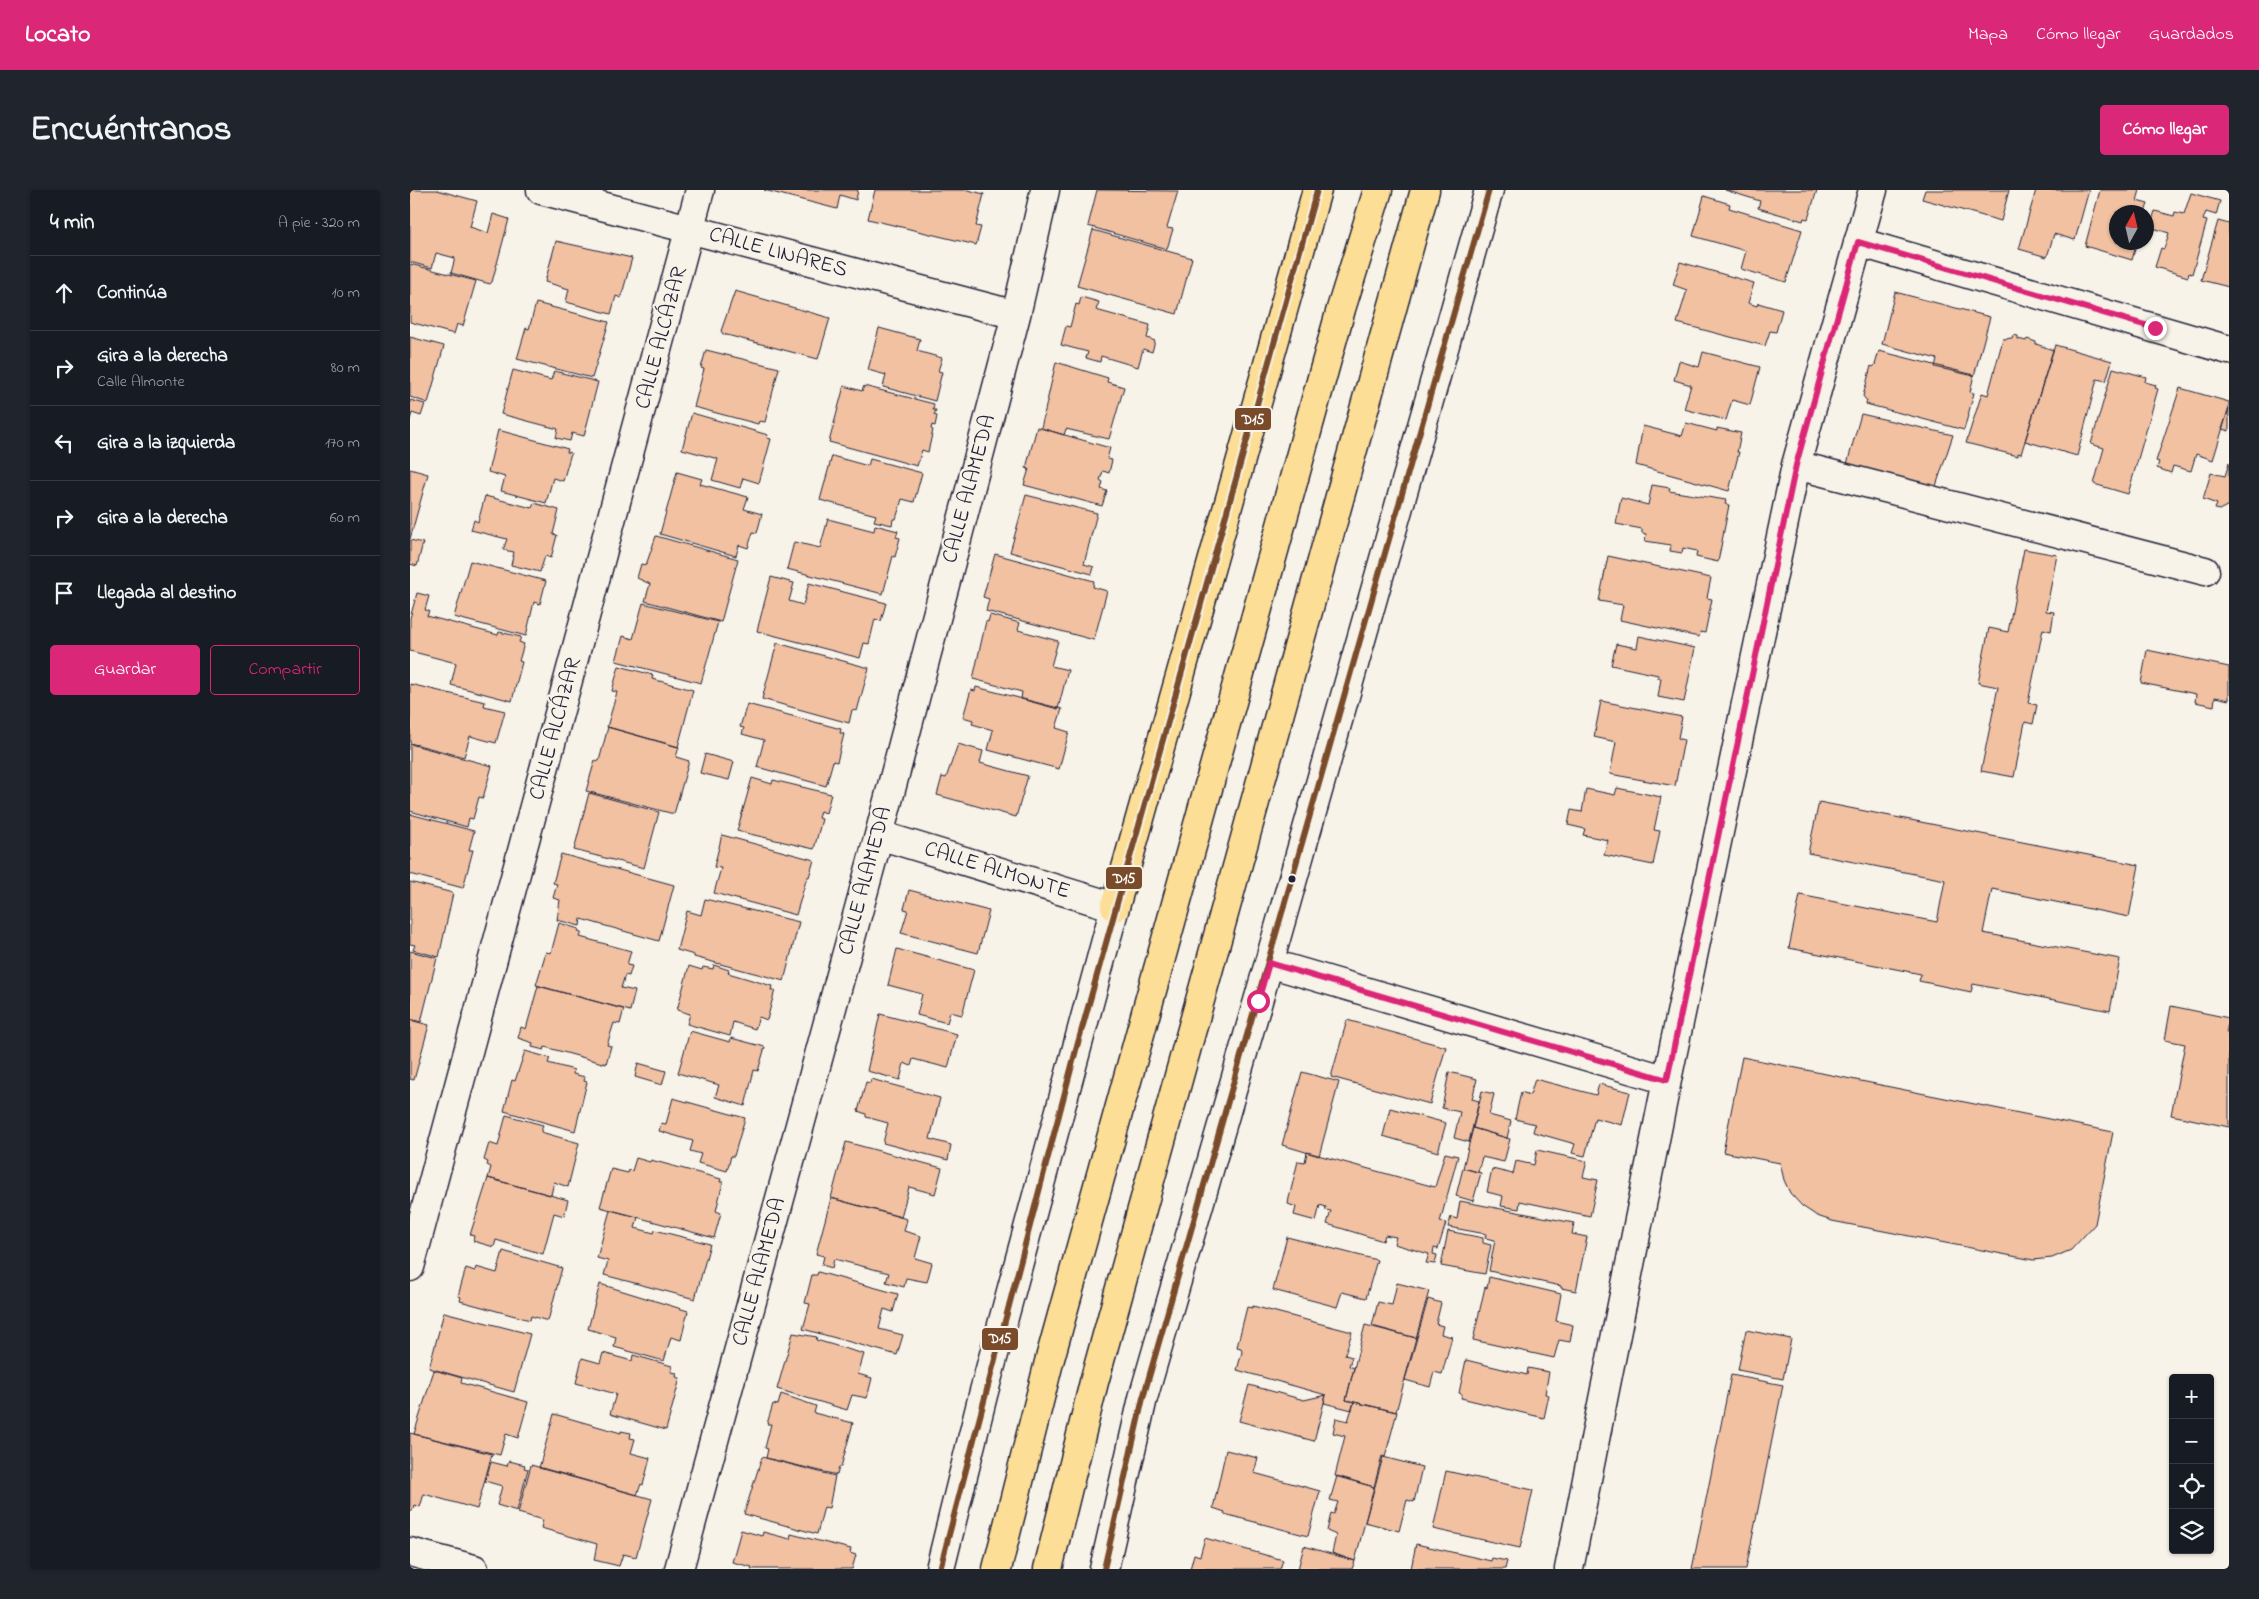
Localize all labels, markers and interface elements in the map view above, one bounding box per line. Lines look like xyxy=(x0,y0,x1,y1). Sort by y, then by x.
text: Locato xyxy=(25,18,91,53)
text: Mapa xyxy=(1968,22,2008,48)
text: Cómo llegar xyxy=(2036,22,2121,48)
text: Guardados xyxy=(2149,22,2234,48)
text: Encuéntranos xyxy=(30,105,232,156)
button: Cómo llegar xyxy=(2100,105,2229,155)
north arrow xyxy=(2109,205,2154,250)
text: 4 min xyxy=(50,208,94,238)
text: A pie · 320 m xyxy=(278,211,360,235)
street label: CALLE LINARES xyxy=(705,219,851,287)
street label: CALLE ALCÁZAR xyxy=(628,262,697,413)
icon: ahead xyxy=(50,279,78,307)
text: Continúa xyxy=(97,280,167,307)
text: 10 m xyxy=(332,281,360,305)
route end xyxy=(2144,317,2167,340)
text: Gira a la derecha xyxy=(97,343,228,370)
icon: right xyxy=(50,354,78,382)
text: 80 m xyxy=(331,356,360,380)
text: Calle Almonte xyxy=(97,370,185,394)
line badge: D15 xyxy=(1234,407,1272,431)
text: D15 xyxy=(1241,410,1264,431)
street label: CALLE ALAMEDA xyxy=(935,411,1005,567)
icon: left xyxy=(50,429,78,457)
text: Gira a la izquierda xyxy=(97,430,235,457)
text: 170 m xyxy=(325,431,360,455)
icon: right xyxy=(50,504,78,532)
text: Gira a la derecha xyxy=(97,505,228,532)
text: 60 m xyxy=(330,506,360,530)
icon: arrive xyxy=(50,579,78,607)
text: Llegada al destino xyxy=(97,580,236,607)
button: Guardar xyxy=(50,645,200,695)
button: Compartir xyxy=(210,645,360,695)
street label: CALLE ALCÁZAR xyxy=(522,653,591,804)
street label: CALLE ALAMEDA xyxy=(831,803,901,959)
street label: CALLE ALMONTE xyxy=(920,834,1074,908)
line badge: D15 xyxy=(1105,866,1143,890)
text: D15 xyxy=(1112,869,1135,890)
unlabelled marker xyxy=(1287,874,1297,884)
route start xyxy=(1247,990,1270,1013)
street label: CALLE ALAMEDA xyxy=(725,1194,795,1350)
line badge: D15 xyxy=(981,1327,1019,1351)
text: D15 xyxy=(988,1329,1011,1350)
map controls xyxy=(2169,1374,2214,1554)
button: + xyxy=(2169,1374,2214,1419)
button: − xyxy=(2169,1419,2214,1464)
button: locate xyxy=(2169,1464,2214,1509)
button: layers xyxy=(2169,1509,2214,1554)

